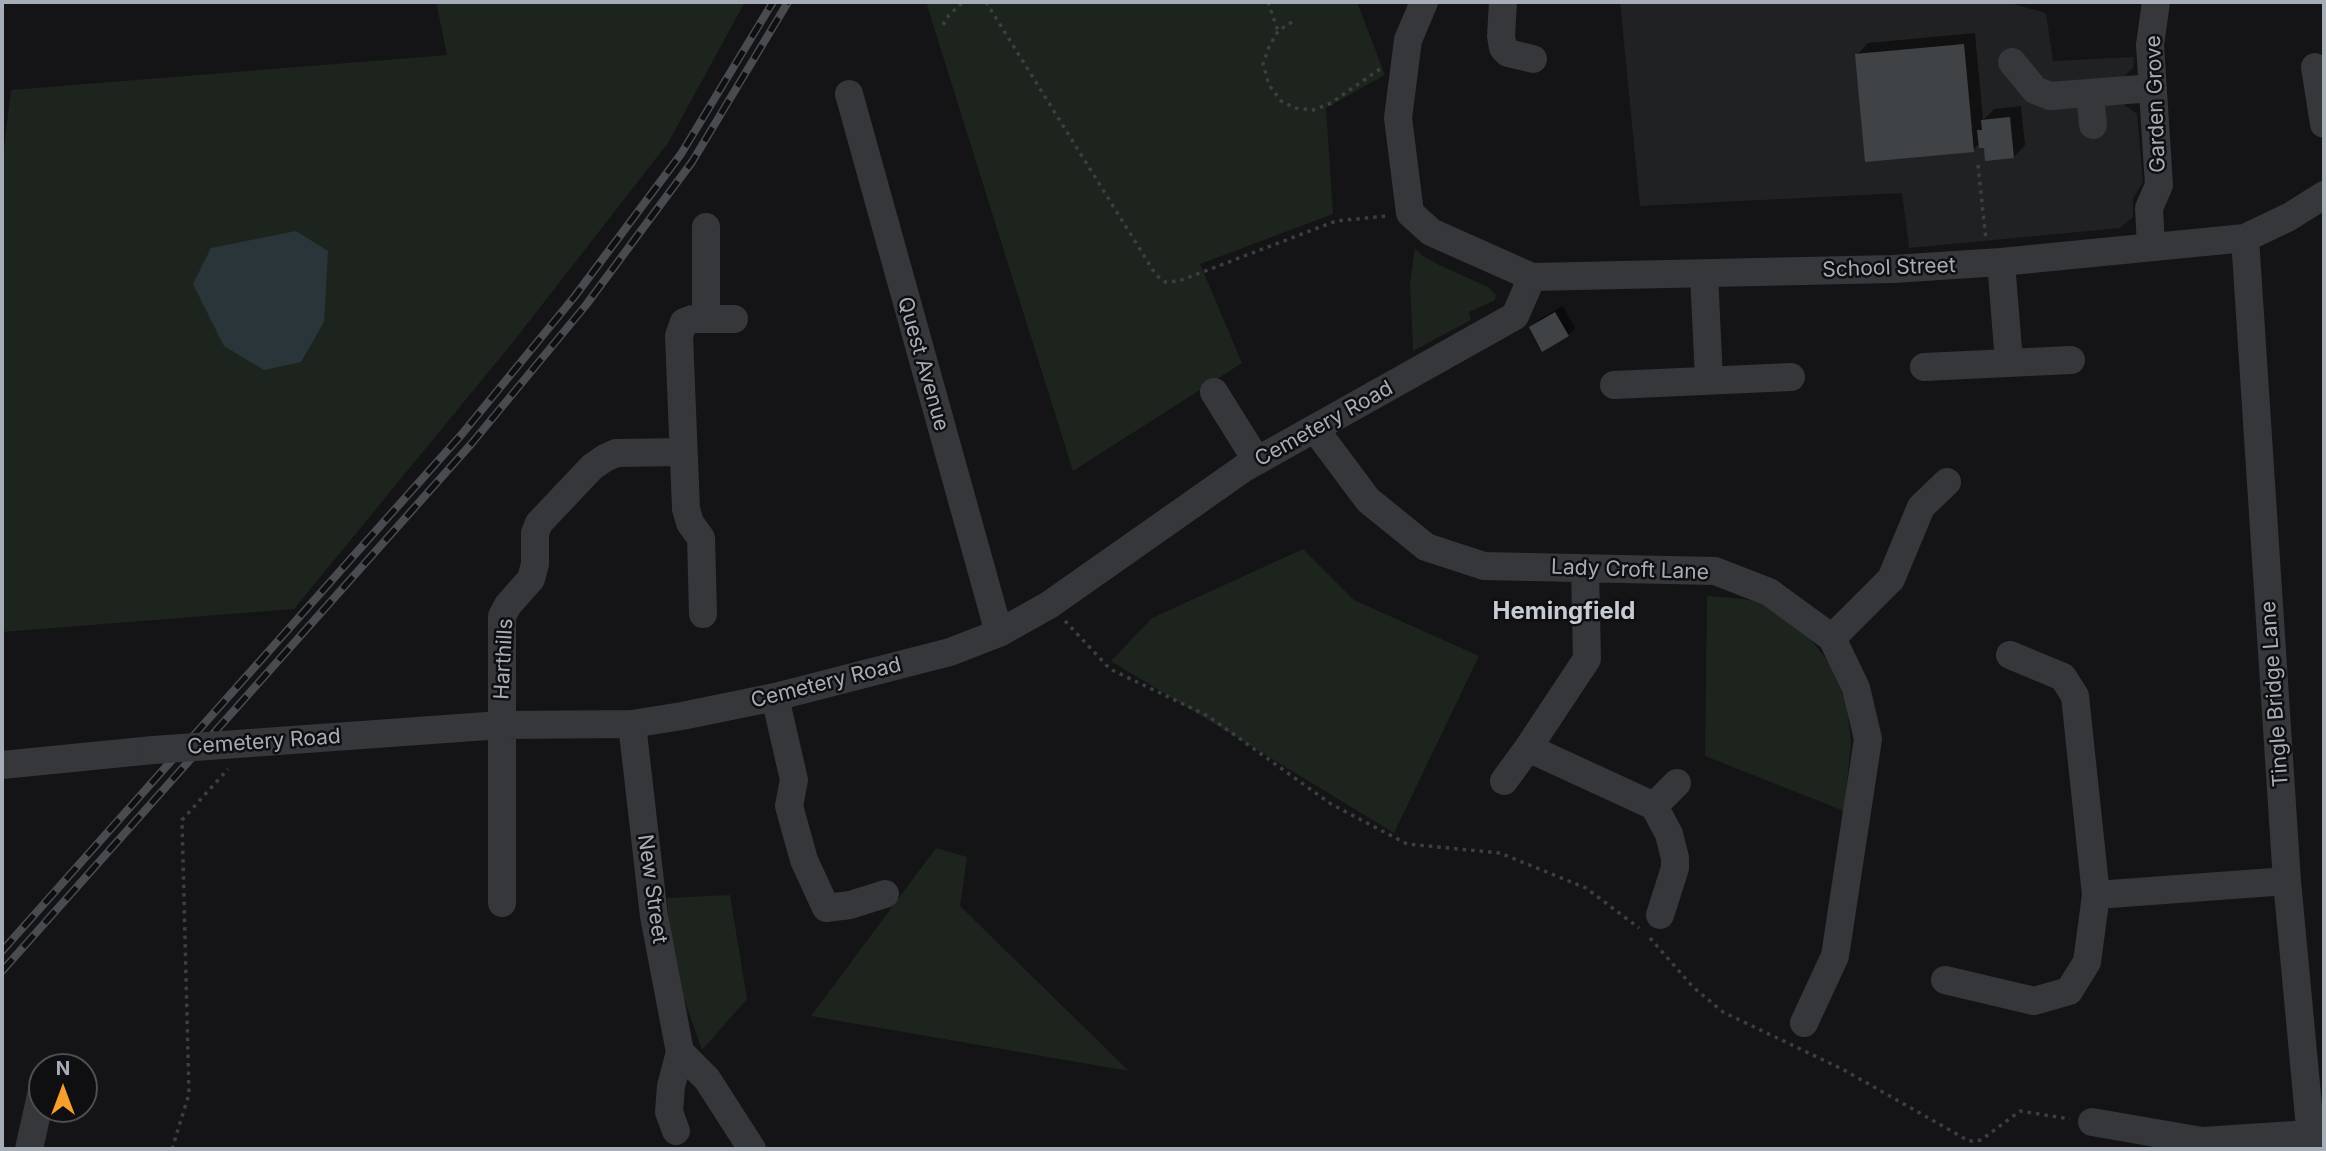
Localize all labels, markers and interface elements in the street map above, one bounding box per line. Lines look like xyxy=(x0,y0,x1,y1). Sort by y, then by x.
street label: Garden Grove xyxy=(2141,35,2171,173)
street label: School Street xyxy=(1822,253,1956,283)
street label: Quest Avenue xyxy=(892,294,954,434)
street label: Cemetery Road xyxy=(1251,376,1397,472)
street label: Lady Croft Lane xyxy=(1551,555,1709,585)
district label: Hemingfield xyxy=(1493,598,1635,626)
street label: Tingle Bridge Lane xyxy=(2256,600,2294,788)
street label: Harthills xyxy=(489,618,519,700)
street label: Cemetery Road xyxy=(748,652,904,714)
street label: Cemetery Road xyxy=(186,724,342,760)
street label: New Street xyxy=(632,833,672,945)
north arrow xyxy=(28,1053,98,1123)
text: N xyxy=(56,1057,70,1080)

